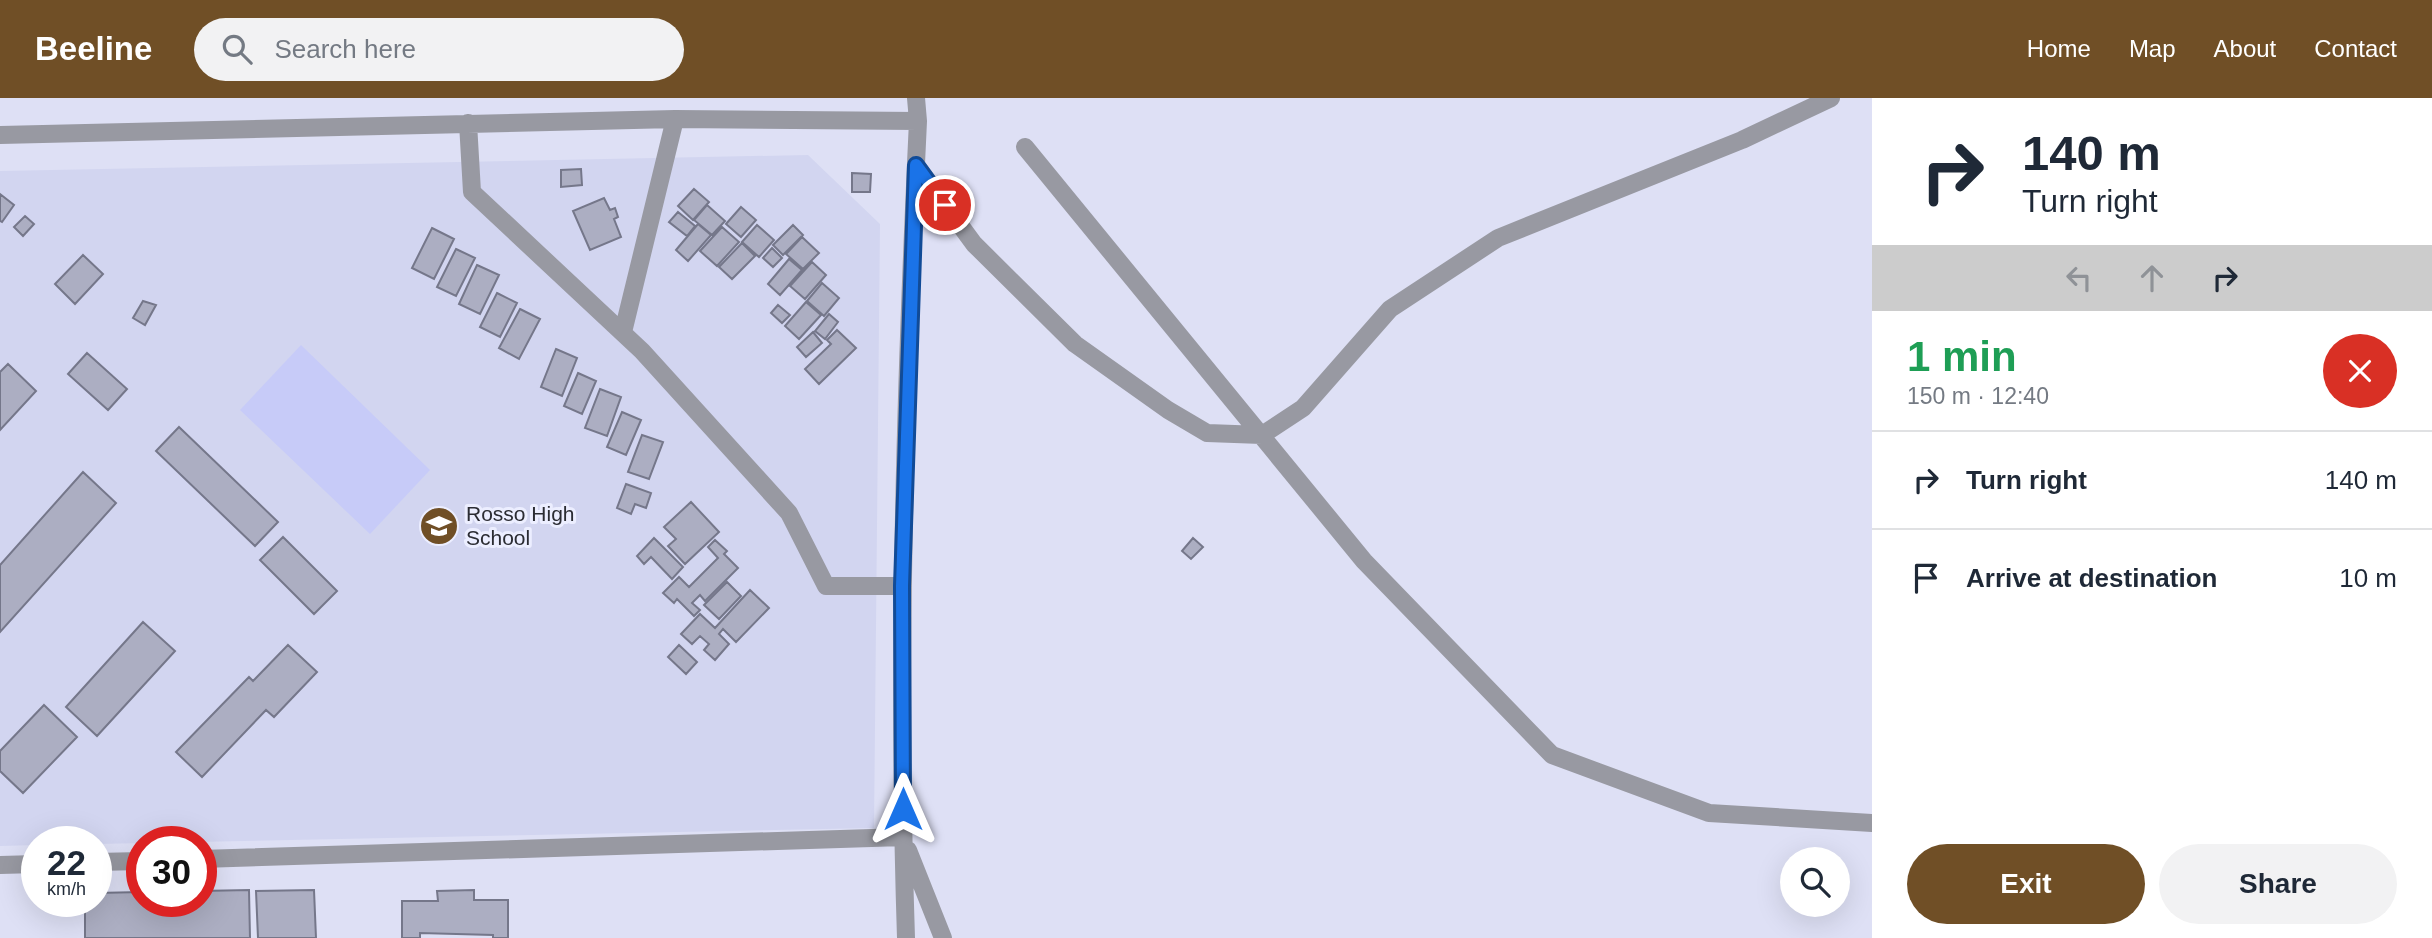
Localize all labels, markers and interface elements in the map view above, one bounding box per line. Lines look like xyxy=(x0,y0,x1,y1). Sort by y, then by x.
search box xyxy=(194,18,684,81)
text: Beeline xyxy=(35,30,152,67)
icon: search xyxy=(218,30,256,68)
text: Search here xyxy=(274,34,416,64)
text: Home xyxy=(2027,35,2091,62)
text: Map xyxy=(2129,35,2176,62)
text: About xyxy=(2214,35,2276,62)
text: Contact xyxy=(2314,35,2397,62)
icon: right xyxy=(1907,126,1998,217)
text: 140 m xyxy=(2022,126,2161,180)
pin xyxy=(915,175,975,235)
text: Turn right xyxy=(2022,183,2158,219)
icon: arrive xyxy=(926,186,964,224)
icon: left xyxy=(2060,259,2098,297)
icon: ahead xyxy=(2133,259,2171,297)
icon: right xyxy=(2206,259,2244,297)
text: 1 min xyxy=(1907,333,2017,380)
button: close xyxy=(2323,334,2397,408)
text: 150 m · 12:40 xyxy=(1907,383,2049,409)
icon: right xyxy=(1907,461,1945,499)
text: Turn right xyxy=(1966,465,2087,495)
text: 140 m xyxy=(2325,465,2397,495)
place label: Rosso High School xyxy=(466,502,575,549)
school or university icon: Rosso High School xyxy=(418,505,460,547)
icon: arrive xyxy=(1907,559,1945,597)
text: Arrive at destination xyxy=(1966,563,2217,593)
text: 10 m xyxy=(2339,563,2397,593)
position arrow xyxy=(866,772,940,846)
speed limit sign: 30 xyxy=(126,826,217,917)
text: 22 xyxy=(47,843,86,882)
button: Exit xyxy=(1907,844,2145,924)
button: Share xyxy=(2159,844,2397,924)
map controls xyxy=(1780,847,1850,917)
button: search xyxy=(1780,847,1850,917)
text: km/h xyxy=(47,879,86,899)

